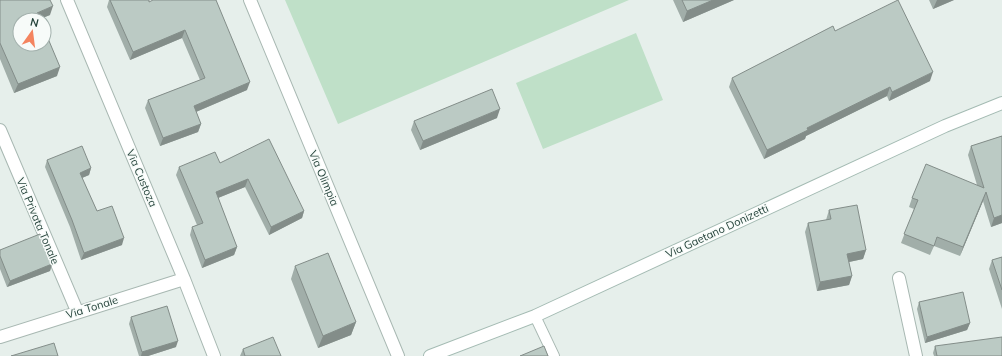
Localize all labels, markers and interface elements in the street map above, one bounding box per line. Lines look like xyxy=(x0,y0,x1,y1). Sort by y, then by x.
north arrow xyxy=(12,12,52,52)
text: N xyxy=(29,14,40,30)
street label: Via Custoza xyxy=(124,147,160,209)
street label: Via Olimpia xyxy=(306,148,342,208)
street label: Via Privata Tonale xyxy=(13,176,63,266)
street label: Via Gaetano Donizetti xyxy=(663,201,771,261)
street label: Via Tonale xyxy=(64,292,120,322)

